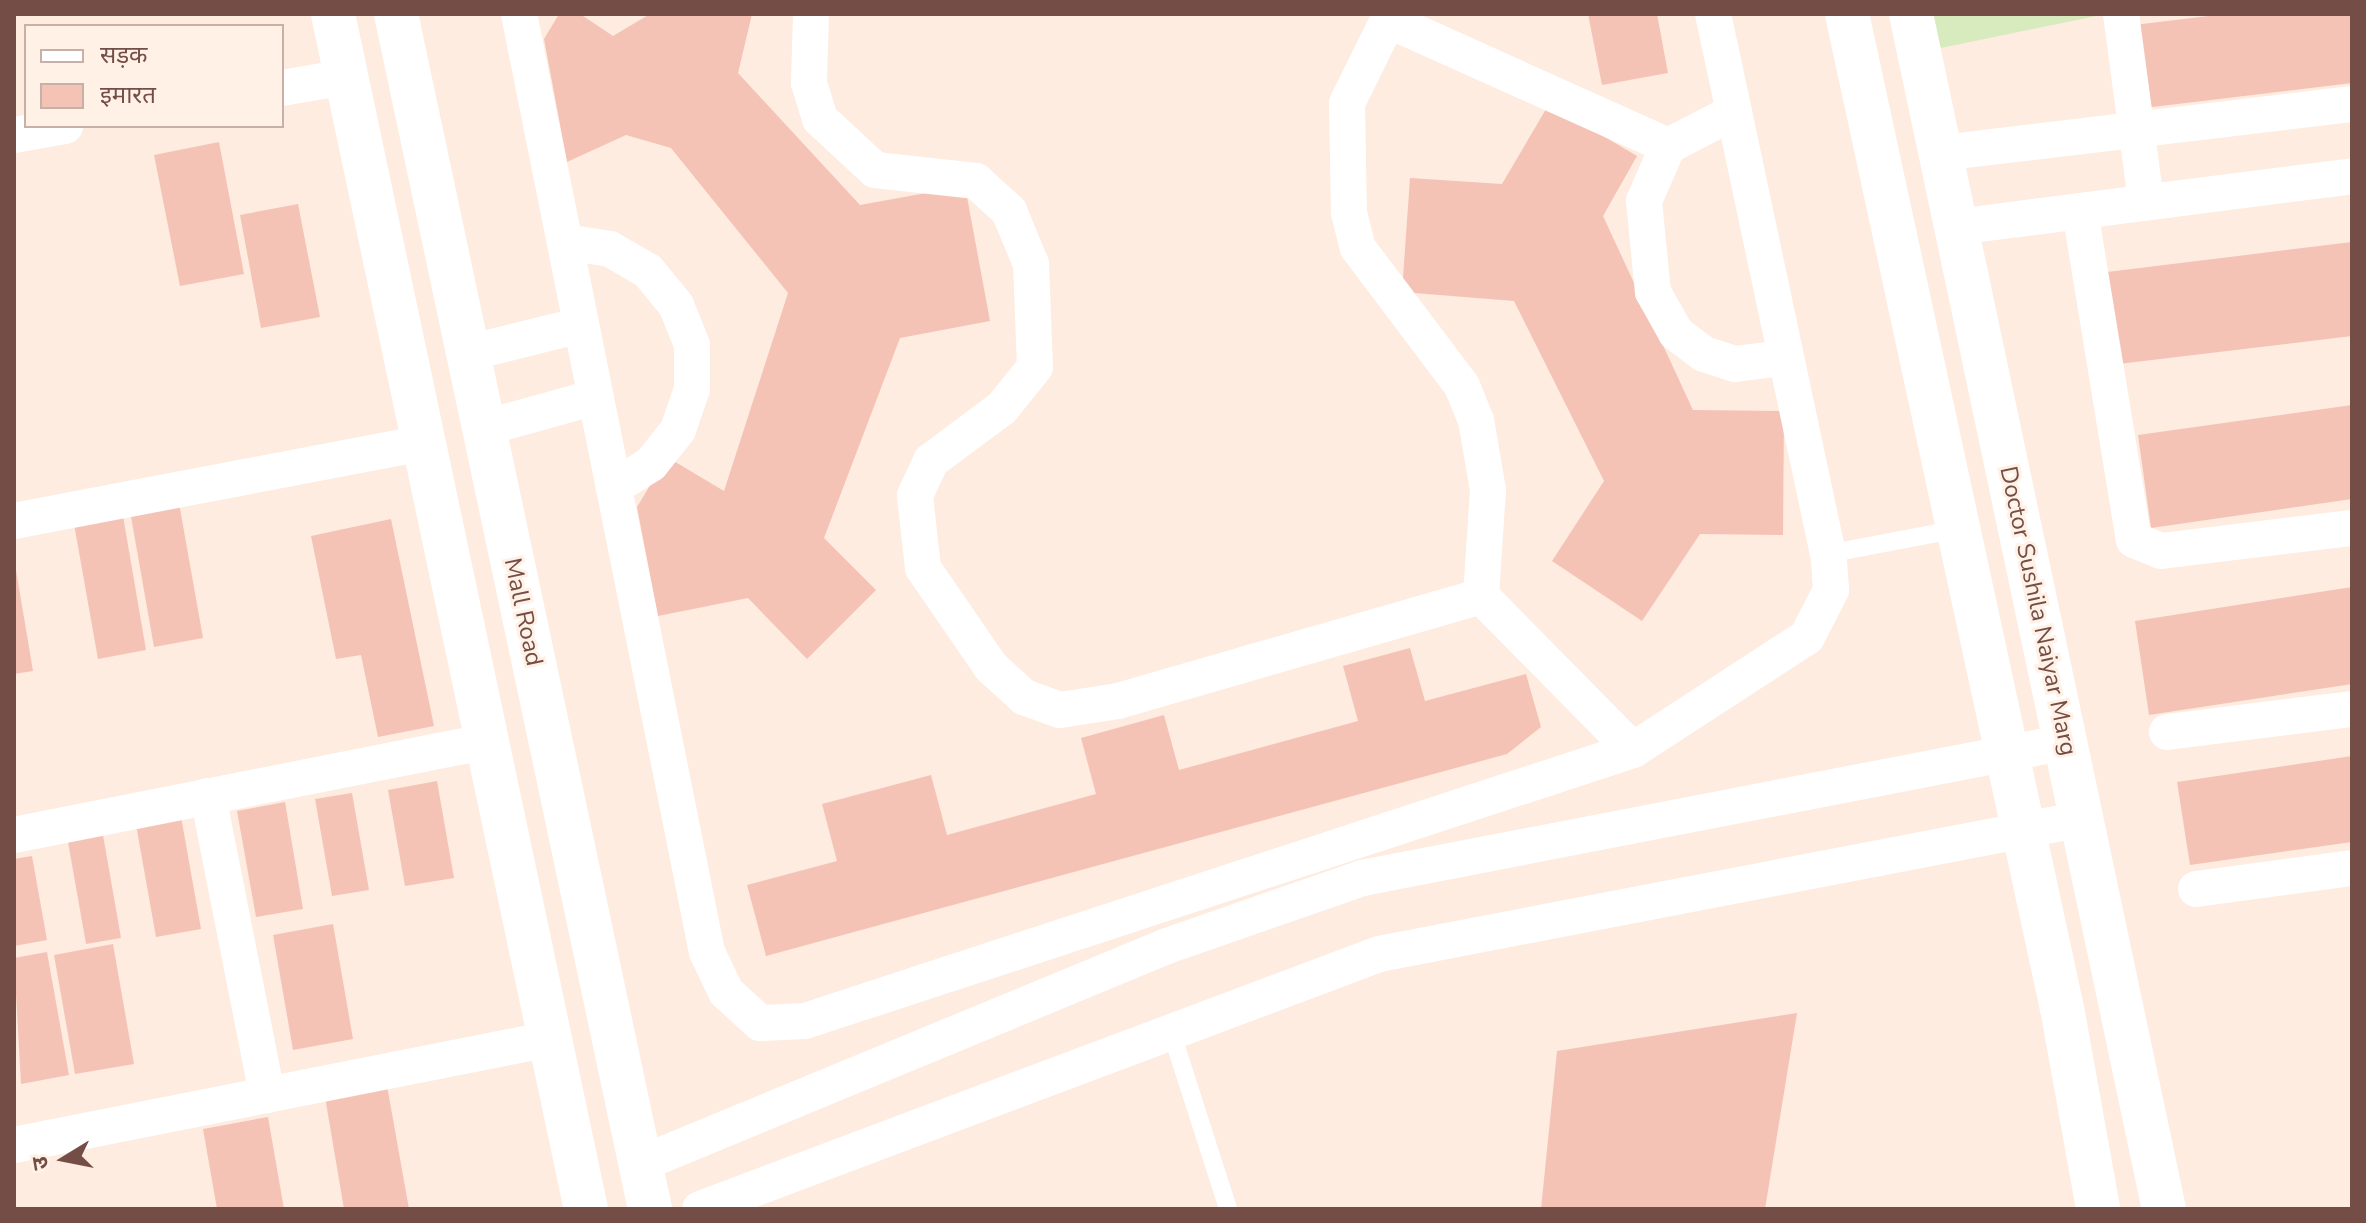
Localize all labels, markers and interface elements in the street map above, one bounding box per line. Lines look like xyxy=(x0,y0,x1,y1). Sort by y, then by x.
legend xyxy=(24,24,284,128)
text: सड़क xyxy=(100,39,148,71)
text: इमारत xyxy=(100,79,156,111)
street label: Doctor Sushila Naiyar Marg xyxy=(1993,464,2083,758)
street label: Mall Road xyxy=(498,555,548,669)
north arrow xyxy=(24,1119,104,1199)
text: उ xyxy=(24,1154,56,1172)

